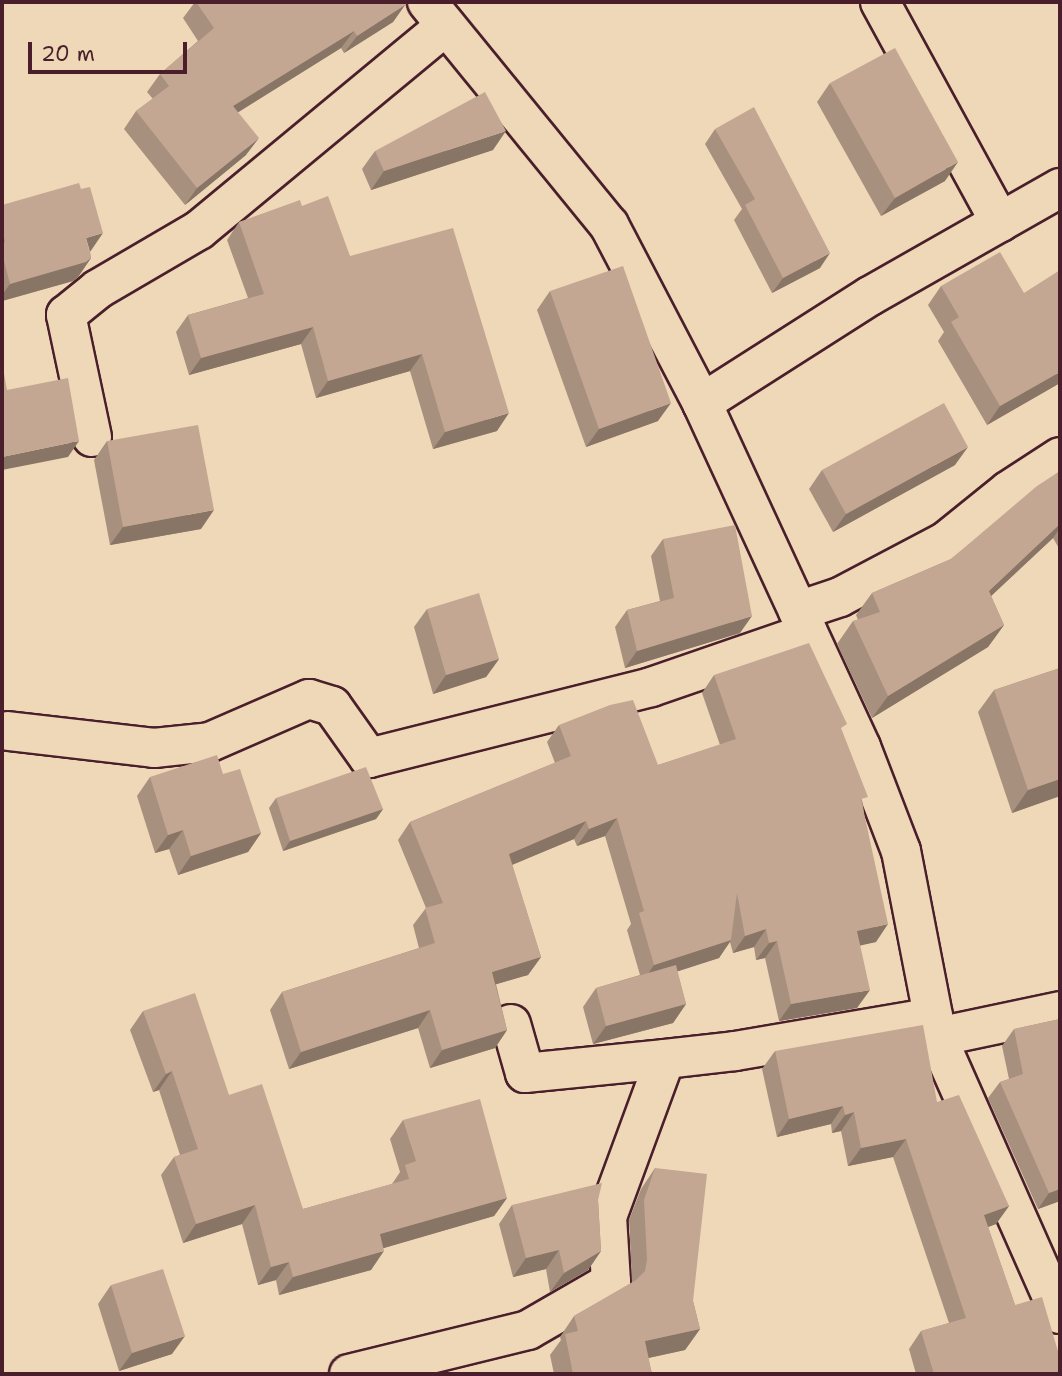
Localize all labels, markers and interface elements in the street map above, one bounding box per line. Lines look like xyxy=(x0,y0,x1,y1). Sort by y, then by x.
scale bar xyxy=(32,28,191,72)
text: 20 m xyxy=(41,40,95,68)

